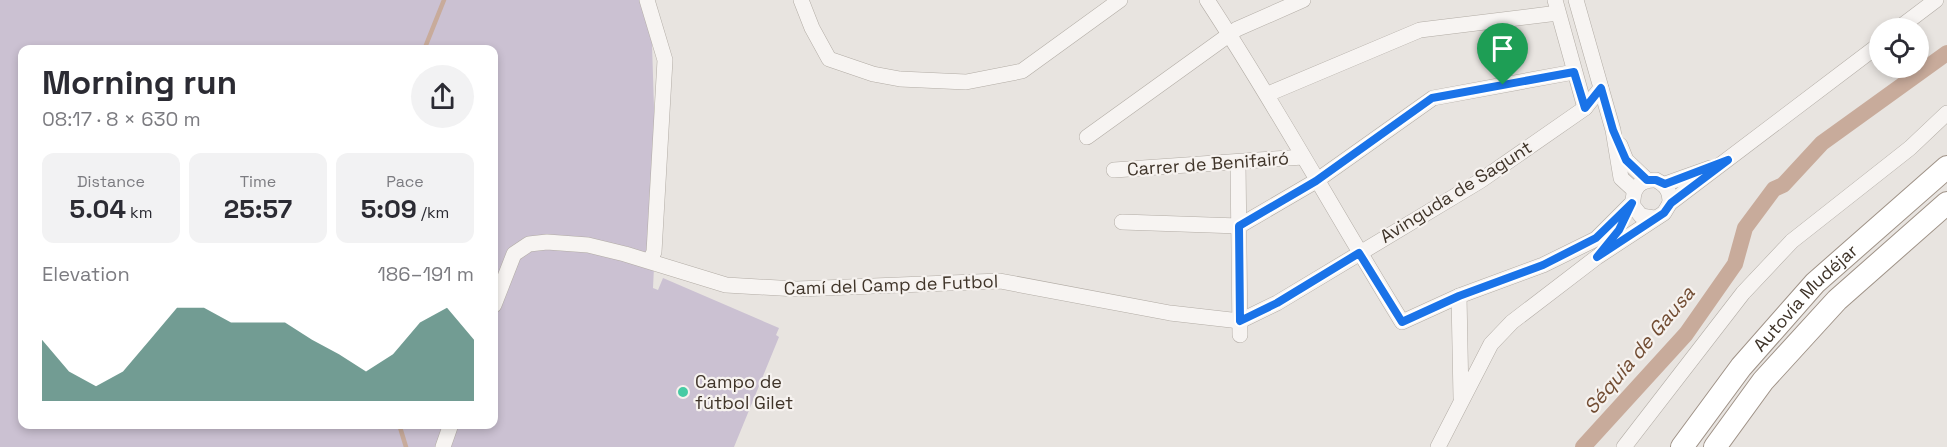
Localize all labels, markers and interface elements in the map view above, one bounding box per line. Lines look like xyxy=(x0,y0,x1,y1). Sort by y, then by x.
map controls xyxy=(1869,18,1929,78)
button: locate xyxy=(1869,18,1929,78)
pin xyxy=(1477,23,1528,85)
icon: arrive xyxy=(1486,32,1519,65)
text: Morning run xyxy=(42,62,237,104)
button: share xyxy=(411,65,474,128)
text: 08:17 · 8 × 630 m xyxy=(42,106,201,132)
street label: Avinguda de Sagunt xyxy=(1375,135,1536,248)
street label: Carrer de Benifairó xyxy=(1126,146,1290,181)
text: Distance xyxy=(77,171,145,192)
text: Time xyxy=(240,171,276,192)
text: Pace xyxy=(386,171,424,192)
text: 5.04 xyxy=(70,192,126,226)
text: 25:57 xyxy=(224,192,292,226)
text: 5:09 xyxy=(361,192,417,226)
text: km xyxy=(126,202,152,223)
text: /km xyxy=(417,202,449,223)
street label: Autovía Mudéjar xyxy=(1748,239,1862,356)
text: Elevation xyxy=(42,261,130,287)
text: 186–191 m xyxy=(378,261,474,287)
street label: Camí del Camp de Futbol xyxy=(783,269,998,300)
water label: Séquia de Gausa xyxy=(1578,280,1700,419)
place label: Campo de fútbol Gilet xyxy=(695,370,793,414)
marker: Campo de fútbol Gilet xyxy=(676,385,690,399)

